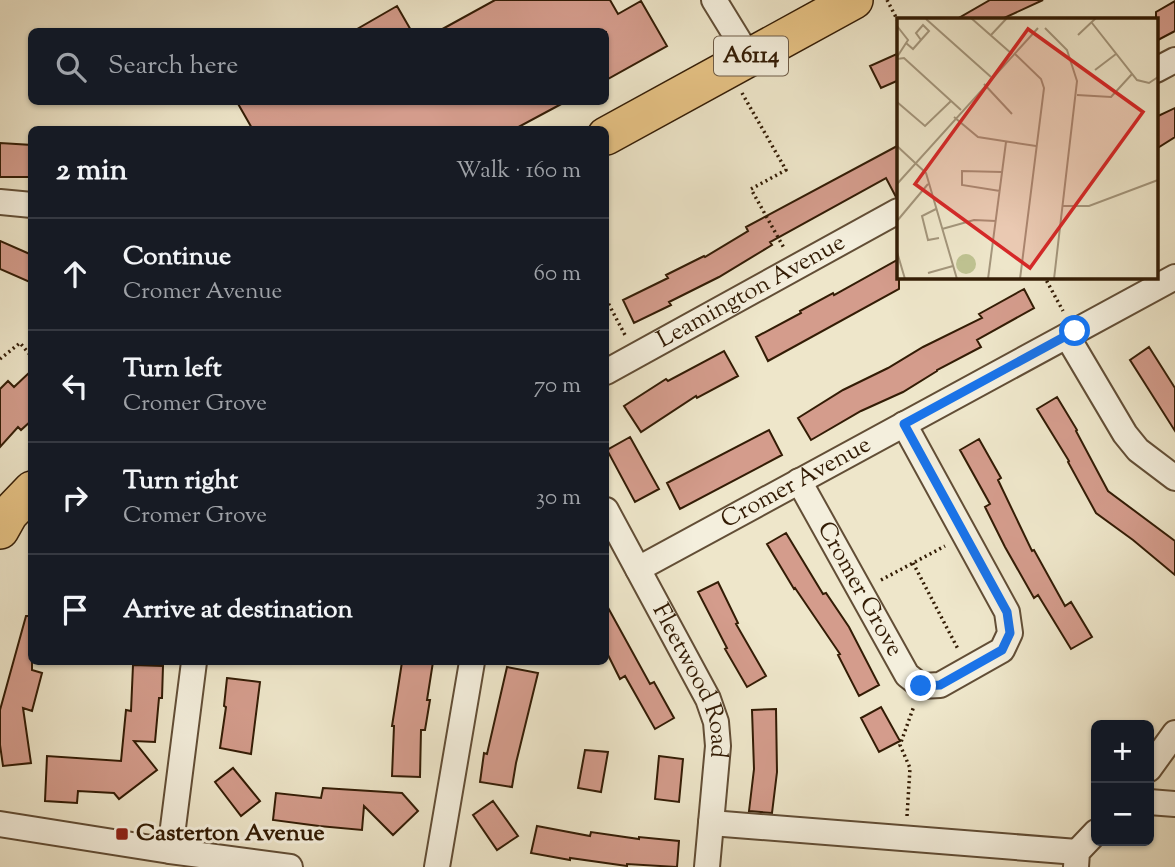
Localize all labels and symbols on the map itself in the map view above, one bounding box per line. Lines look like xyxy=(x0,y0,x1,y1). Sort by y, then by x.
inset map xyxy=(897,18,1158,278)
road number: A6114 xyxy=(714,36,788,76)
street label: Leamington Avenue xyxy=(651,226,852,357)
route start xyxy=(1059,315,1090,346)
street label: Cromer Avenue xyxy=(715,428,877,538)
street label: Cromer Grove xyxy=(808,515,911,663)
street label: Fleetwood Road xyxy=(643,598,735,760)
route end xyxy=(905,670,936,701)
place label: Casterton Avenue xyxy=(136,817,325,851)
marker: Casterton Avenue xyxy=(114,826,130,842)

